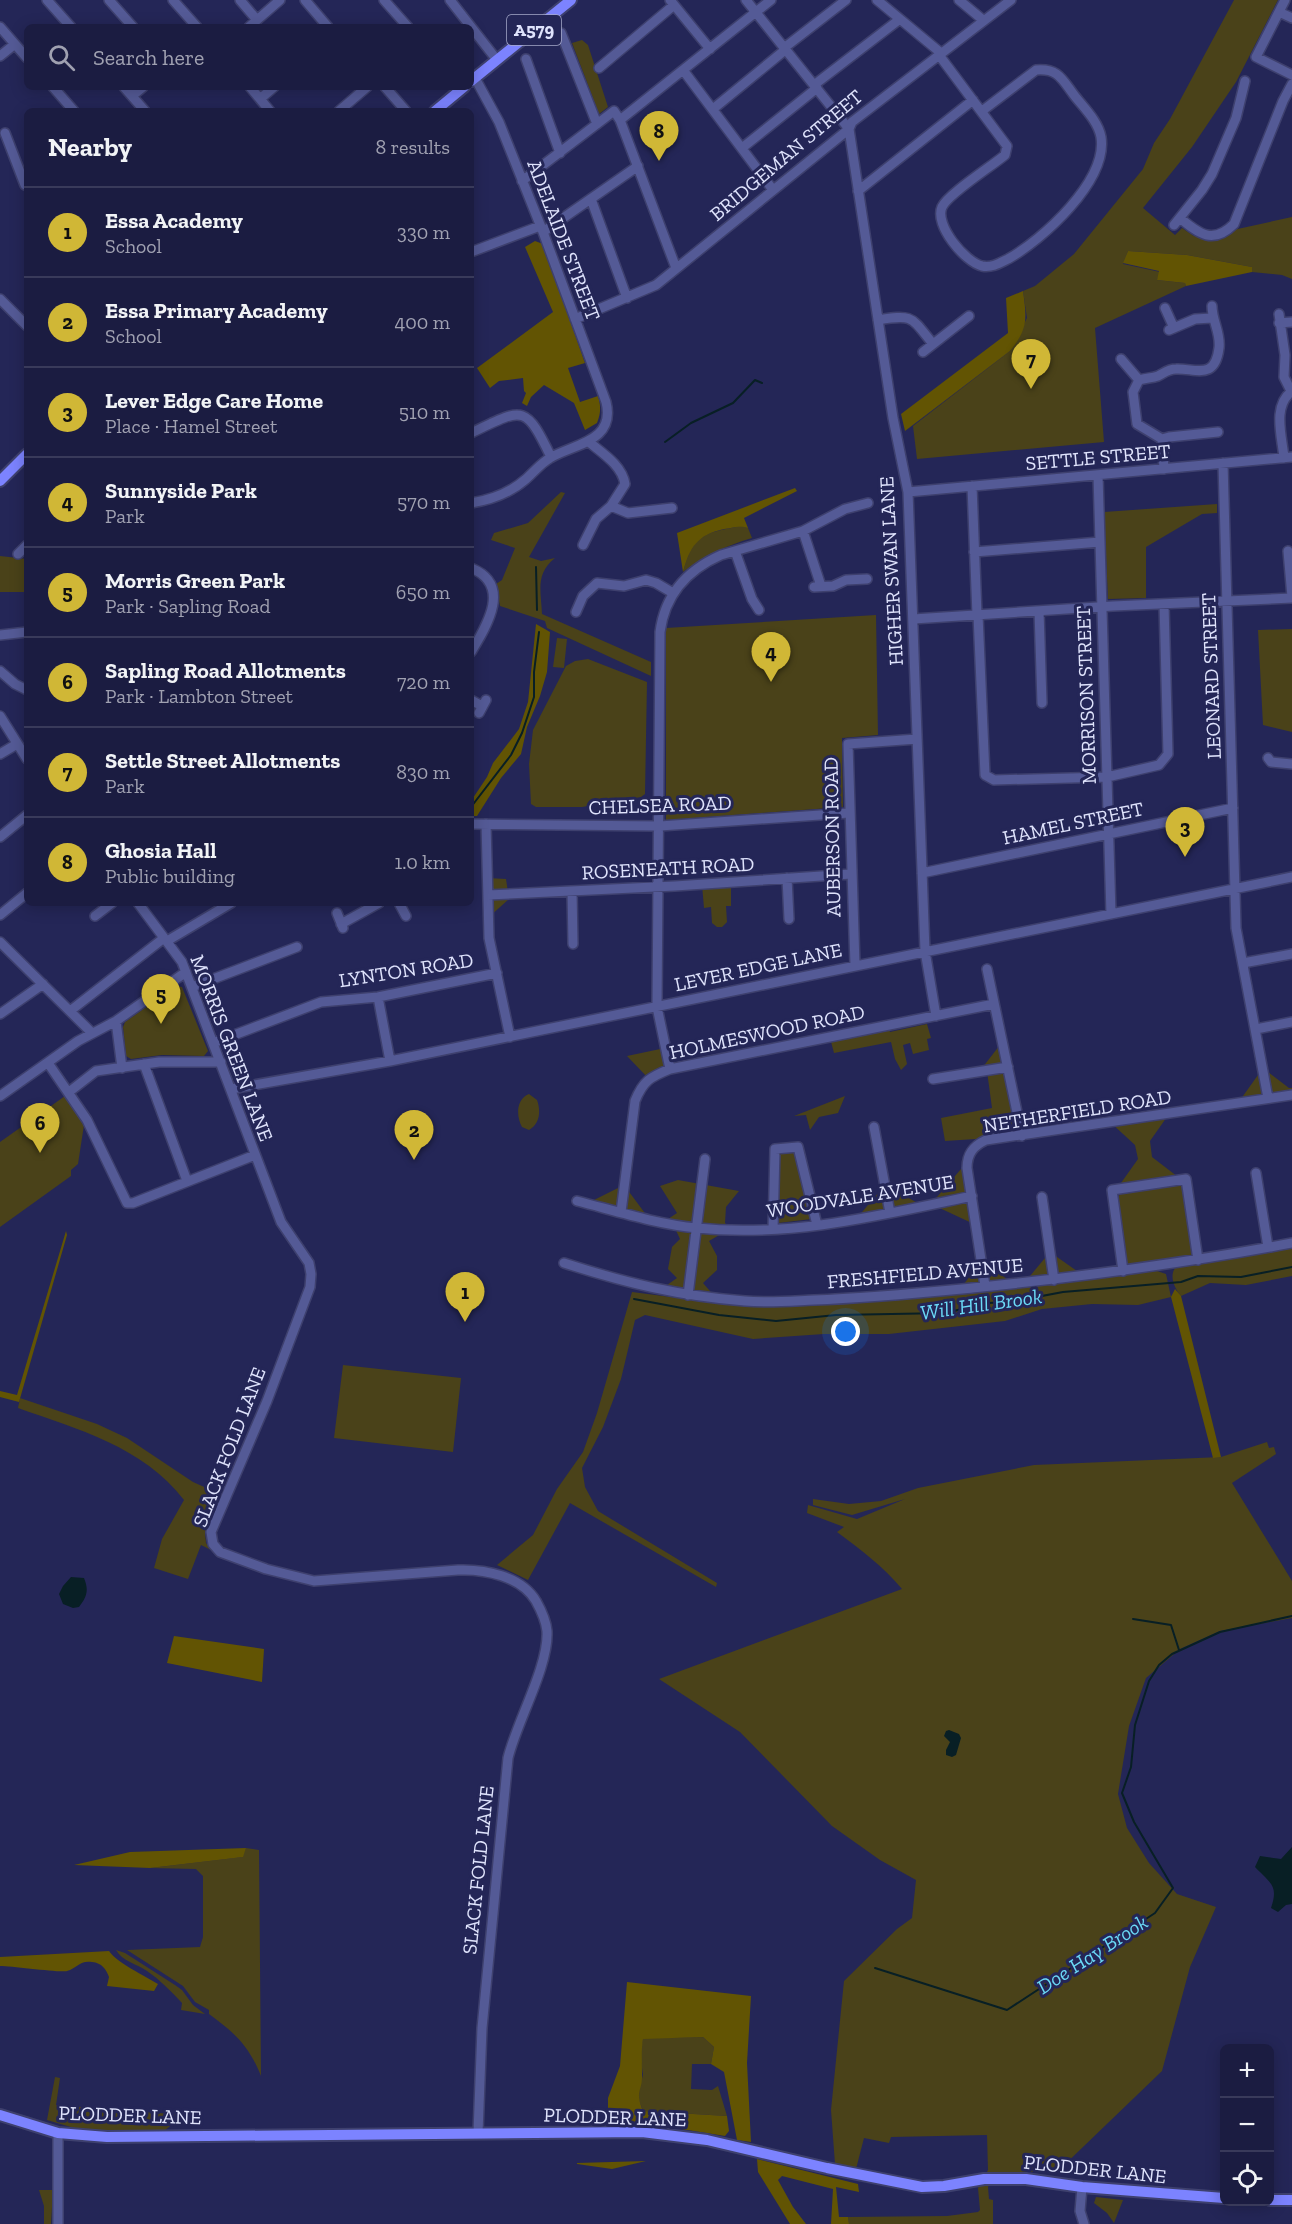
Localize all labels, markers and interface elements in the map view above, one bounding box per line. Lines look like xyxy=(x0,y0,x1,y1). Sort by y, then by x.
road number: A579 xyxy=(507,15,561,45)
search box xyxy=(24,24,474,90)
icon: search xyxy=(45,41,78,74)
text: Search here xyxy=(93,44,204,71)
street label: BRIDGEMAN STREET xyxy=(705,84,867,226)
pin: 8 xyxy=(640,112,678,161)
text: Nearby xyxy=(48,131,132,163)
text: 8 results xyxy=(375,135,450,159)
street label: ADELAIDE STREET xyxy=(522,156,606,324)
text: Essa Academy xyxy=(105,207,243,234)
text: 1 xyxy=(63,220,72,244)
text: 330 m xyxy=(397,220,450,244)
text: School xyxy=(105,234,162,258)
text: Essa Primary Academy xyxy=(105,297,328,324)
text: 2 xyxy=(62,310,73,334)
text: 400 m xyxy=(394,310,450,334)
text: School xyxy=(105,324,162,348)
pin: 7 xyxy=(1012,340,1050,389)
text: Lever Edge Care Home xyxy=(105,387,323,414)
text: 3 xyxy=(62,400,73,424)
text: 510 m xyxy=(399,400,450,424)
text: Place · Hamel Street xyxy=(105,414,277,438)
street label: SETTLE STREET xyxy=(1024,439,1172,475)
street label: HIGHER SWAN LANE xyxy=(874,476,908,666)
text: Sunnyside Park xyxy=(105,477,257,504)
text: 4 xyxy=(62,490,73,514)
text: 570 m xyxy=(397,490,450,514)
text: Park xyxy=(105,504,145,528)
text: Morris Green Park xyxy=(105,567,285,594)
text: 5 xyxy=(62,580,73,604)
text: 650 m xyxy=(396,580,450,604)
street label: LEONARD STREET xyxy=(1196,592,1226,760)
text: Park · Sapling Road xyxy=(105,594,270,618)
street label: MORRISON STREET xyxy=(1071,605,1101,785)
pin: 4 xyxy=(752,632,790,682)
text: Sapling Road Allotments xyxy=(105,657,346,684)
text: 6 xyxy=(62,670,73,694)
text: 720 m xyxy=(397,670,450,694)
text: Park · Lambton Street xyxy=(105,684,293,708)
text: Settle Street Allotments xyxy=(105,747,340,774)
street label: AUBERSON ROAD xyxy=(819,757,845,917)
text: 7 xyxy=(63,760,72,784)
text: 830 m xyxy=(396,760,450,784)
text: Park xyxy=(105,774,145,798)
street label: CHELSEA ROAD xyxy=(588,791,732,819)
street label: HAMEL STREET xyxy=(1000,796,1146,850)
pin: 3 xyxy=(1166,808,1204,857)
text: Ghosia Hall xyxy=(105,837,216,864)
text: 8 xyxy=(62,850,73,874)
text: 1.0 km xyxy=(395,850,450,874)
street label: ROSENEATH ROAD xyxy=(581,851,755,885)
text: Public building xyxy=(105,864,235,888)
street label: LEVER EDGE LANE xyxy=(672,938,844,996)
street label: LYNTON ROAD xyxy=(337,948,475,992)
street label: MORRIS GREEN LANE xyxy=(185,952,279,1144)
pin: 5 xyxy=(142,974,180,1024)
street label: HOLMESWOOD ROAD xyxy=(667,1000,867,1064)
street label: NETHERFIELD ROAD xyxy=(981,1084,1173,1138)
pin: 6 xyxy=(20,1104,60,1153)
pin: 2 xyxy=(394,1110,434,1160)
street label: WOODVALE AVENUE xyxy=(765,1169,955,1223)
street label: FRESHFIELD AVENUE xyxy=(826,1252,1024,1294)
pin: 1 xyxy=(446,1272,484,1322)
water label: Will Hill Brook xyxy=(918,1283,1044,1325)
your location xyxy=(831,1317,860,1346)
street label: SLACK FOLD LANE xyxy=(187,1364,271,1530)
street label: SLACK FOLD LANE xyxy=(457,1784,499,1956)
water label: Doe Hay Brook xyxy=(1032,1909,1152,1999)
map controls xyxy=(1220,2044,1274,2206)
button: + xyxy=(1220,2044,1274,2098)
button: − xyxy=(1220,2098,1274,2152)
street label: PLODDER LANE xyxy=(58,2101,202,2129)
street label: PLODDER LANE xyxy=(543,2103,687,2131)
street label: PLODDER LANE xyxy=(1022,2150,1168,2188)
button: locate xyxy=(1220,2152,1274,2206)

